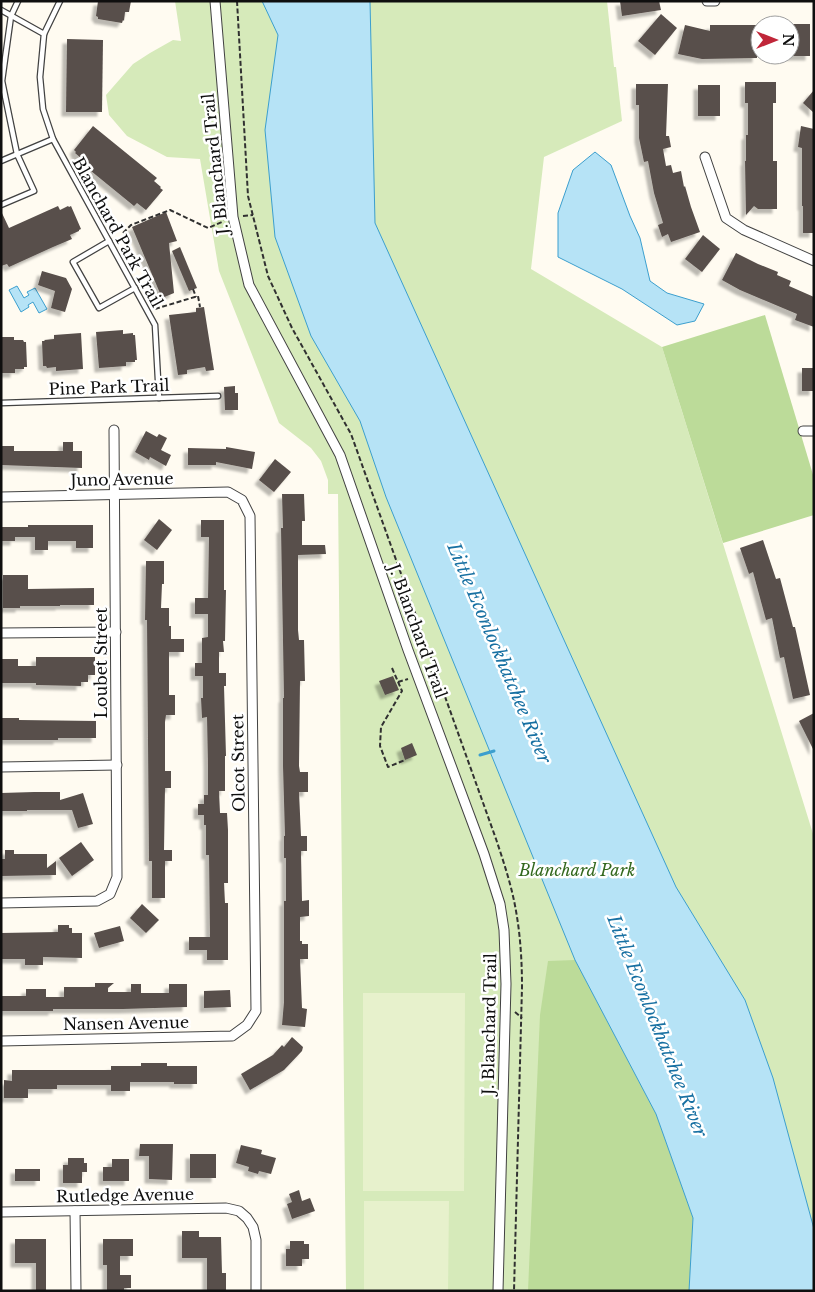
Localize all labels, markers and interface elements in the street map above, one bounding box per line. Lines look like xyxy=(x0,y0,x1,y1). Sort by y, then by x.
north arrow xyxy=(750,15,800,65)
text: N xyxy=(779,33,797,47)
street label: J. Blanchard Trail xyxy=(198,92,233,238)
street label: Blanchard Park Trail xyxy=(68,153,168,311)
street label: Pine Park Trail xyxy=(48,375,170,399)
street label: Juno Avenue xyxy=(68,468,174,490)
water label: Little Econlockhatchee River xyxy=(442,538,556,767)
street label: J. Blanchard Trail xyxy=(384,559,452,701)
street label: Loubet Street xyxy=(91,607,111,719)
street label: Olcot Street xyxy=(227,714,249,812)
park label: Blanchard Park xyxy=(518,860,635,880)
water label: Little Econlockhatchee River xyxy=(602,911,712,1141)
street label: J. Blanchard Trail xyxy=(478,953,500,1097)
street label: Nansen Avenue xyxy=(63,1012,189,1034)
street label: Rutledge Avenue xyxy=(56,1184,194,1206)

